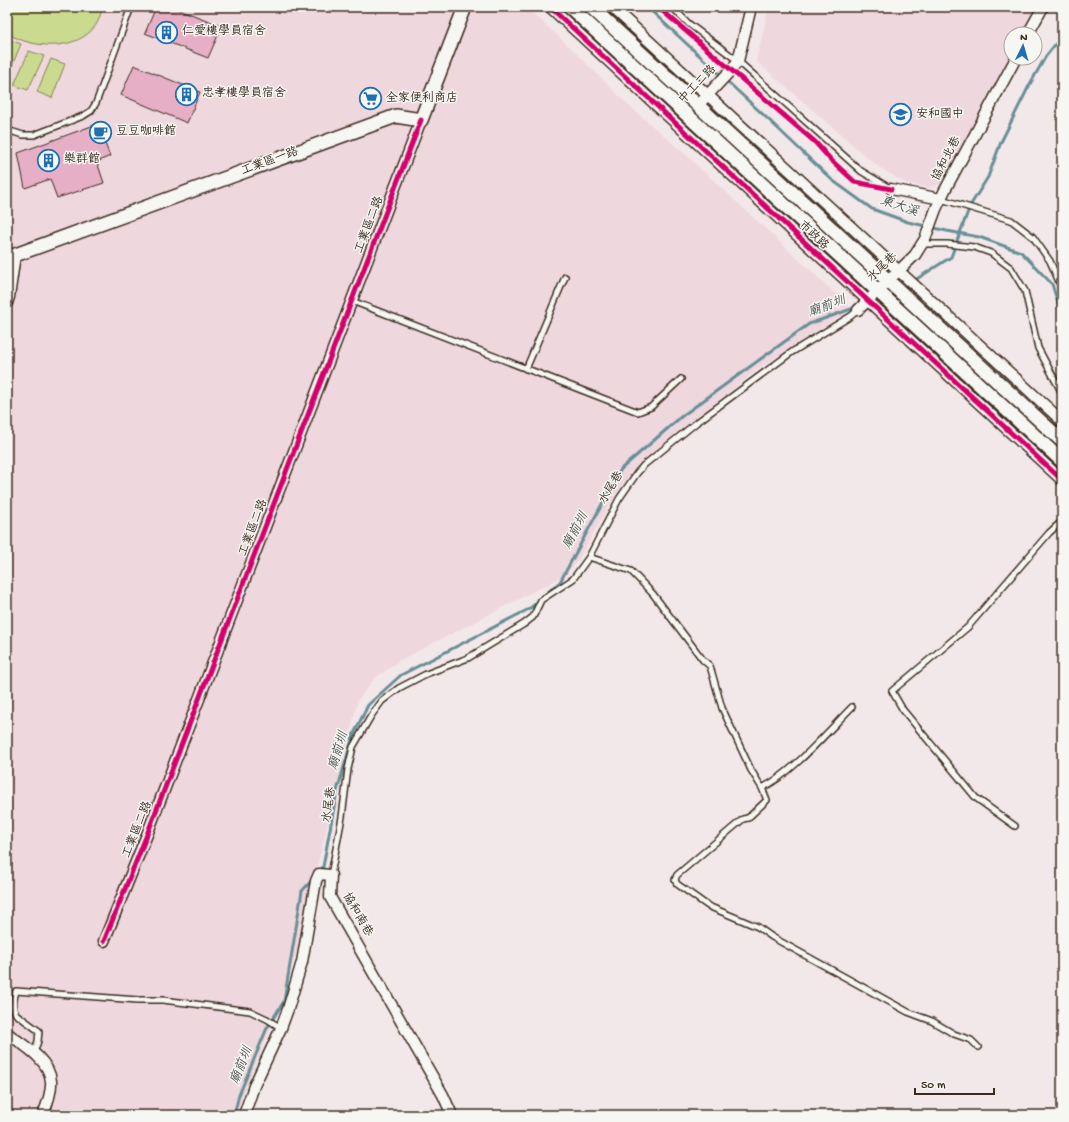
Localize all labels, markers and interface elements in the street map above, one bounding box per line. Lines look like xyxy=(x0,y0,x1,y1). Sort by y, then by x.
building icon: 仁愛樓學員宿舍 xyxy=(153,19,179,45)
place label: 仁愛樓學員宿舍 xyxy=(182,23,266,39)
north arrow xyxy=(1003,26,1043,66)
text: N xyxy=(1020,32,1028,44)
street label: 中工二路 xyxy=(676,62,720,107)
building icon: 忠孝樓學員宿舍 xyxy=(174,81,200,107)
place label: 忠孝樓學員宿舍 xyxy=(202,85,286,101)
supermarket icon: 全家便利商店 xyxy=(357,86,383,112)
place label: 全家便利商店 xyxy=(386,90,458,106)
school or university icon: 安和國中 xyxy=(887,102,913,128)
place label: 安和國中 xyxy=(916,107,964,122)
cafe icon: 豆豆咖啡館 xyxy=(88,119,114,145)
place label: 豆豆咖啡館 xyxy=(116,123,176,139)
street label: 協和北巷 xyxy=(929,134,964,183)
street label: 工業區一路 xyxy=(239,143,301,179)
building icon: 樂群館 xyxy=(36,147,62,173)
place label: 樂群館 xyxy=(64,151,100,167)
water label: 東大溪 xyxy=(878,193,921,220)
street label: 工業區二路 xyxy=(351,194,387,256)
street label: 市政路 xyxy=(795,218,832,253)
street label: 水尾巷 xyxy=(864,250,901,286)
water label: 廟前圳 xyxy=(806,291,850,321)
street label: 水尾巷 xyxy=(596,468,627,507)
street label: 工業區二路 xyxy=(235,497,271,559)
water label: 廟前圳 xyxy=(559,508,593,552)
water label: 廟前圳 xyxy=(325,728,352,772)
street label: 水尾巷 xyxy=(320,786,339,824)
street label: 工業區二路 xyxy=(118,799,156,860)
street label: 協和南巷 xyxy=(339,890,376,939)
water label: 廟前圳 xyxy=(227,1043,257,1087)
scale bar xyxy=(915,1070,994,1096)
text: 50 m xyxy=(921,1079,946,1093)

